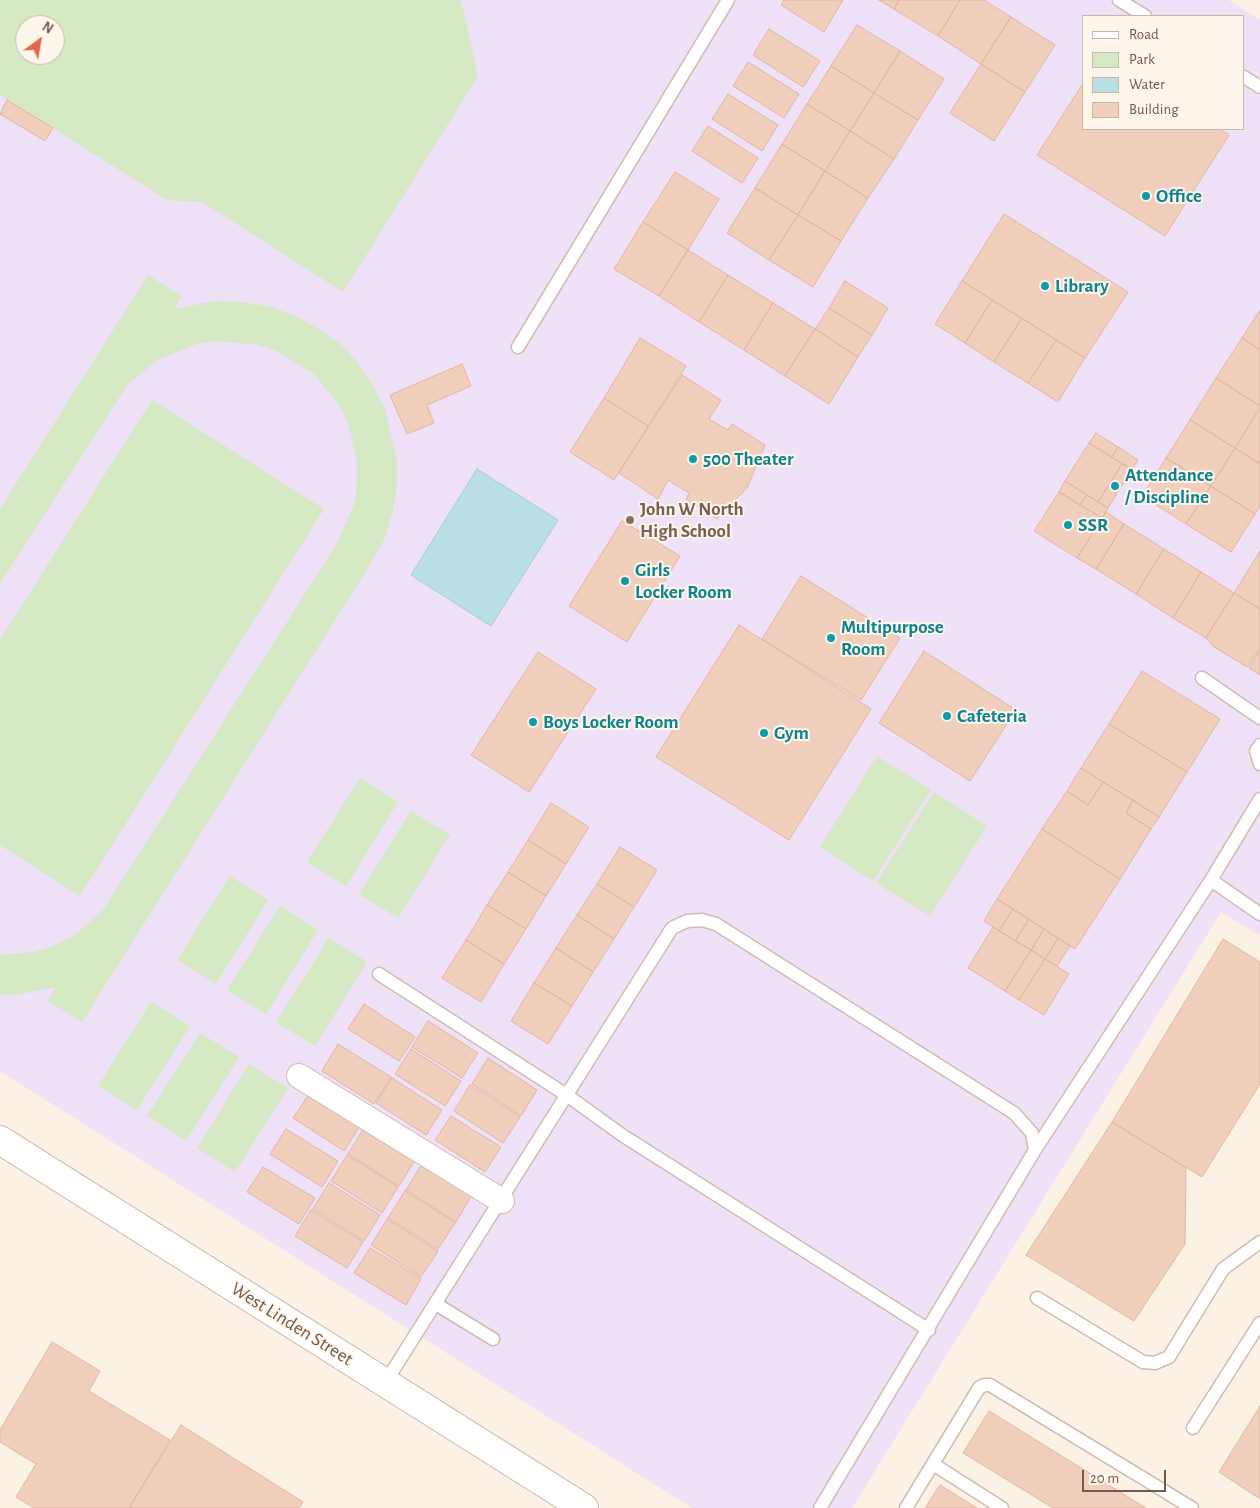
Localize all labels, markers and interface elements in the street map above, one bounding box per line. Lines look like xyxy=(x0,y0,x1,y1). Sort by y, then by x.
north arrow xyxy=(15,15,65,65)
legend xyxy=(1082,15,1245,130)
text: N xyxy=(40,20,55,37)
text: Road xyxy=(1129,27,1159,42)
text: Park xyxy=(1129,52,1155,67)
text: Water xyxy=(1129,77,1165,92)
text: Building xyxy=(1129,102,1179,117)
place label: Office xyxy=(1156,185,1202,207)
marker: Office xyxy=(1140,190,1152,202)
place label: Library xyxy=(1055,275,1109,297)
marker: Library xyxy=(1039,280,1051,292)
place label: 500 Theater xyxy=(703,448,794,470)
marker: 500 Theater xyxy=(687,453,699,465)
place label: Attendance / Discipline xyxy=(1125,464,1213,508)
marker: Attendance / Discipline xyxy=(1109,480,1121,492)
place label: John W North High School xyxy=(640,498,744,542)
marker: John W North High School xyxy=(624,514,636,526)
place label: SSR xyxy=(1078,514,1108,536)
marker: SSR xyxy=(1062,519,1074,531)
place label: Girls Locker Room xyxy=(635,559,732,603)
marker: Girls Locker Room xyxy=(619,575,631,587)
place label: Multipurpose Room xyxy=(841,616,944,660)
marker: Multipurpose Room xyxy=(825,632,837,644)
place label: Cafeteria xyxy=(957,705,1027,727)
marker: Cafeteria xyxy=(941,710,953,722)
place label: Boys Locker Room xyxy=(543,711,679,733)
marker: Boys Locker Room xyxy=(527,716,539,728)
place label: Gym xyxy=(774,722,809,744)
marker: Gym xyxy=(758,727,770,739)
street label: West Linden Street xyxy=(227,1277,357,1371)
scale bar xyxy=(1085,1460,1169,1492)
text: 20 m xyxy=(1090,1471,1119,1486)

